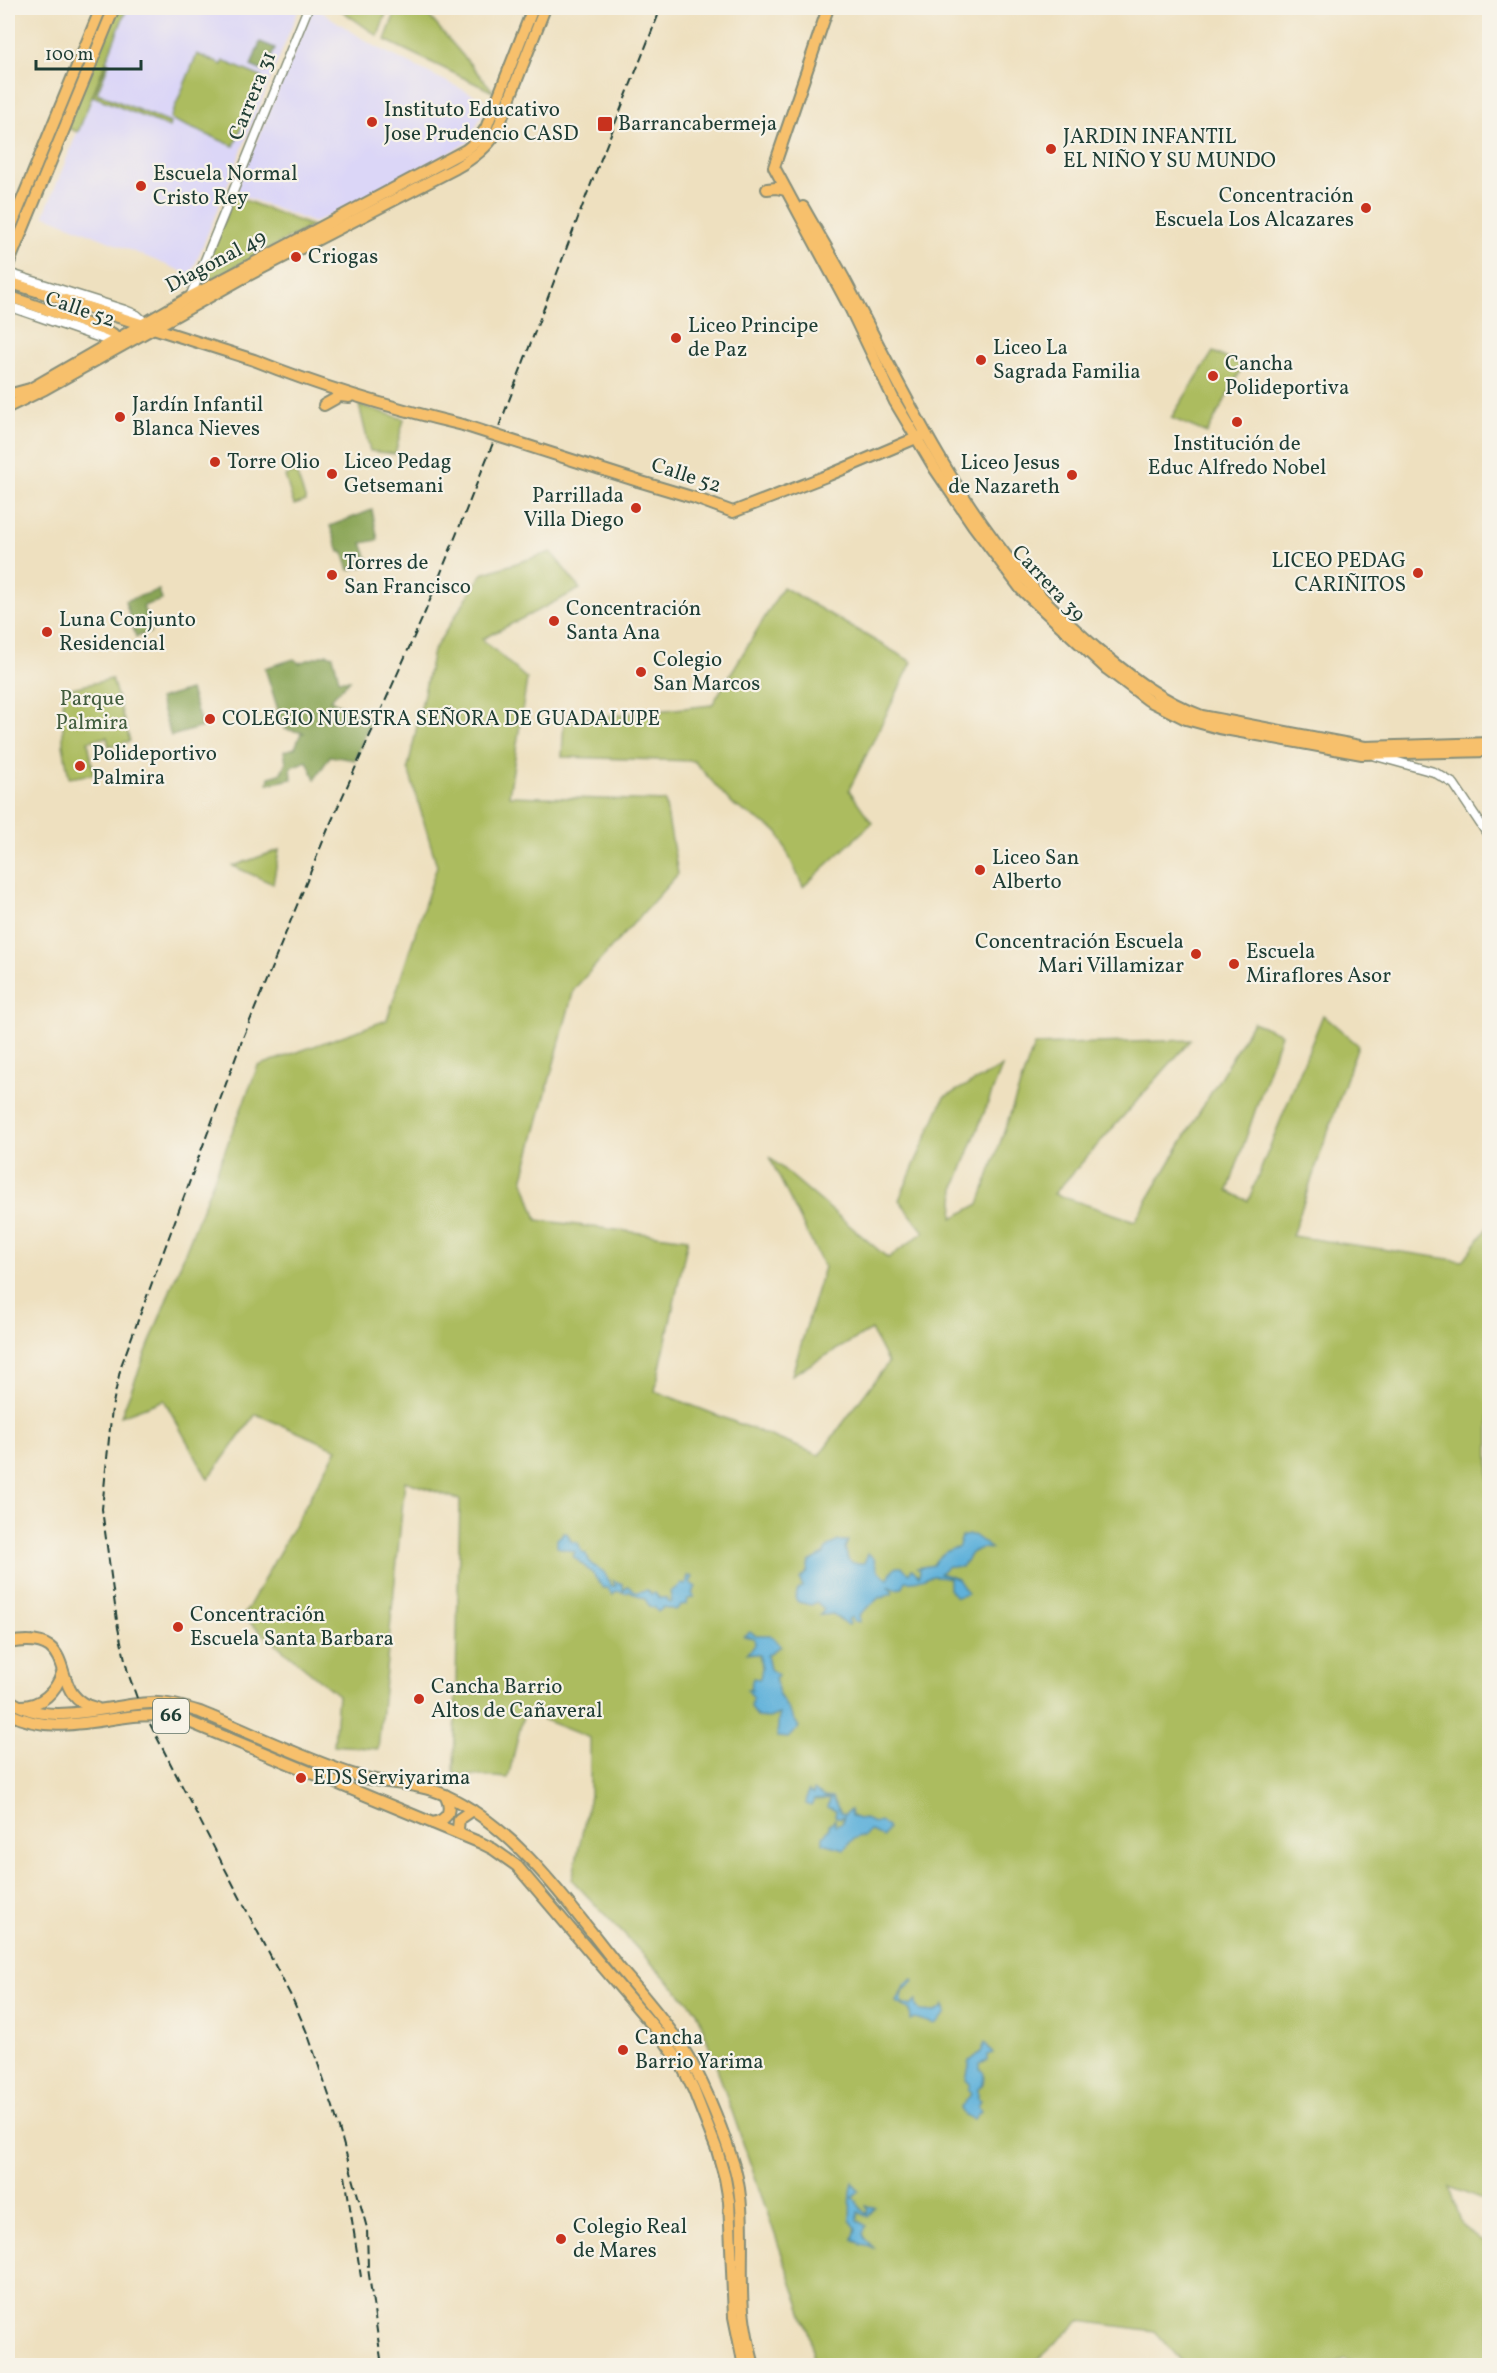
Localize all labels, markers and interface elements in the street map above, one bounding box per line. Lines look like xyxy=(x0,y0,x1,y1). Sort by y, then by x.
scale bar xyxy=(36,33,141,71)
text: 100 m xyxy=(45,43,94,68)
street label: Carrera 31 xyxy=(222,47,284,145)
place label: Instituto Educativo Jose Prudencio CASD xyxy=(384,96,578,149)
place label: Barrancabermeja xyxy=(618,110,777,139)
marker: Instituto Educativo Jose Prudencio CASD xyxy=(365,115,379,129)
marker: Barrancabermeja xyxy=(596,115,614,133)
place label: JARDIN INFANTIL EL NIÑO Y SU MUNDO xyxy=(1063,123,1276,176)
marker: JARDIN INFANTIL EL NIÑO Y SU MUNDO xyxy=(1044,142,1058,156)
place label: Escuela Normal Cristo Rey xyxy=(153,160,298,213)
marker: Escuela Normal Cristo Rey xyxy=(134,179,148,193)
place label: Concentración Escuela Los Alcazares xyxy=(1155,182,1354,235)
marker: Concentración Escuela Los Alcazares xyxy=(1359,201,1373,215)
street label: Diagonal 49 xyxy=(160,223,272,301)
place label: Criogas xyxy=(308,243,378,272)
marker: Criogas xyxy=(289,250,303,264)
street label: Calle 52 xyxy=(41,285,119,335)
place label: Liceo Principe de Paz xyxy=(688,312,818,365)
marker: Liceo Principe de Paz xyxy=(669,331,683,345)
place label: Liceo La Sagrada Familia xyxy=(993,334,1141,387)
place label: Cancha Polideportiva xyxy=(1225,350,1349,403)
marker: Liceo La Sagrada Familia xyxy=(974,353,988,367)
marker: Cancha Polideportiva xyxy=(1206,369,1220,383)
place label: Jardín Infantil Blanca Nieves xyxy=(132,391,263,444)
marker: Jardín Infantil Blanca Nieves xyxy=(113,410,127,424)
marker: Institución de Educ Alfredo Nobel xyxy=(1230,415,1244,429)
place label: Institución de Educ Alfredo Nobel xyxy=(1148,430,1326,483)
place label: Torre Olio xyxy=(227,448,320,477)
place label: Liceo Pedag Getsemani xyxy=(344,448,452,501)
place label: Liceo Jesus de Nazareth xyxy=(948,449,1060,502)
street label: Calle 52 xyxy=(647,451,725,501)
marker: Torre Olio xyxy=(208,455,222,469)
marker: Liceo Pedag Getsemani xyxy=(325,467,339,481)
marker: Liceo Jesus de Nazareth xyxy=(1065,468,1079,482)
place label: Parrillada Villa Diego xyxy=(524,482,624,535)
marker: Parrillada Villa Diego xyxy=(629,501,643,515)
street label: Carrera 39 xyxy=(1005,539,1092,629)
place label: LICEO PEDAG CARIÑITOS xyxy=(1271,547,1406,600)
place label: Torres de San Francisco xyxy=(344,549,471,602)
marker: LICEO PEDAG CARIÑITOS xyxy=(1411,566,1425,580)
marker: Torres de San Francisco xyxy=(325,568,339,582)
place label: Concentración Santa Ana xyxy=(566,595,701,648)
place label: Luna Conjunto Residencial xyxy=(59,606,196,659)
marker: Concentración Santa Ana xyxy=(547,614,561,628)
marker: Luna Conjunto Residencial xyxy=(40,625,54,639)
place label: Colegio San Marcos xyxy=(653,646,760,699)
marker: Colegio San Marcos xyxy=(634,665,648,679)
park label: Parque Palmira xyxy=(55,685,129,738)
place label: COLEGIO NUESTRA SEÑORA DE GUADALUPE xyxy=(222,705,660,734)
marker: COLEGIO NUESTRA SEÑORA DE GUADALUPE xyxy=(203,712,217,726)
place label: Polideportivo Palmira xyxy=(92,740,217,793)
marker: Polideportivo Palmira xyxy=(73,759,87,773)
place label: Liceo San Alberto xyxy=(992,844,1079,897)
marker: Liceo San Alberto xyxy=(973,863,987,877)
place label: Concentración Escuela Mari Villamizar xyxy=(975,928,1184,981)
place label: Escuela Miraflores Asor xyxy=(1246,938,1391,991)
marker: Concentración Escuela Mari Villamizar xyxy=(1189,947,1203,961)
marker: Escuela Miraflores Asor xyxy=(1227,957,1241,971)
place label: Concentración Escuela Santa Barbara xyxy=(190,1601,394,1654)
marker: Concentración Escuela Santa Barbara xyxy=(171,1620,185,1634)
place label: Cancha Barrio Altos de Cañaveral xyxy=(431,1673,603,1726)
marker: Cancha Barrio Altos de Cañaveral xyxy=(412,1692,426,1706)
road number: 66 xyxy=(153,1699,189,1733)
place label: EDS Serviyarima xyxy=(313,1764,470,1793)
marker: EDS Serviyarima xyxy=(294,1771,308,1785)
place label: Cancha Barrio Yarima xyxy=(635,2024,764,2077)
marker: Cancha Barrio Yarima xyxy=(616,2043,630,2057)
place label: Colegio Real de Mares xyxy=(573,2213,687,2266)
marker: Colegio Real de Mares xyxy=(554,2232,568,2246)

